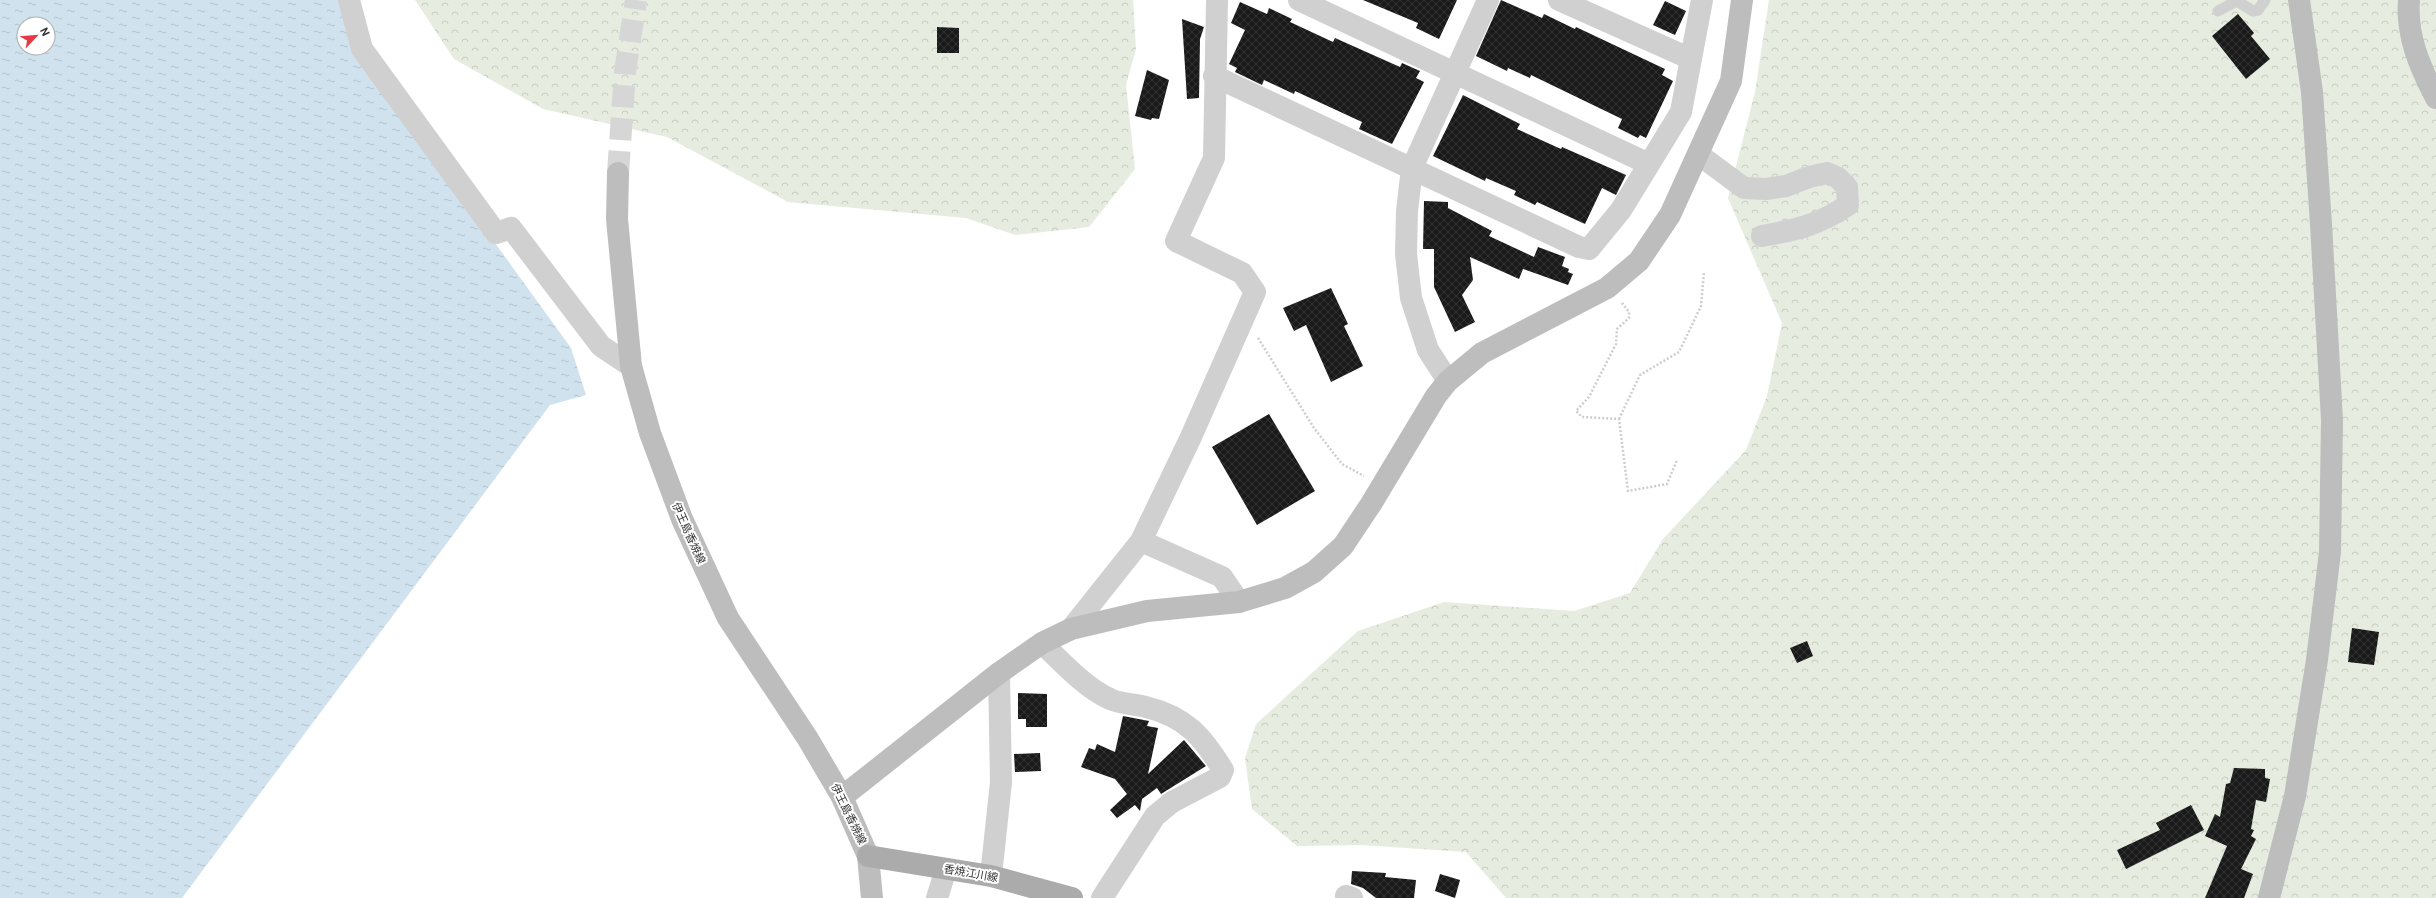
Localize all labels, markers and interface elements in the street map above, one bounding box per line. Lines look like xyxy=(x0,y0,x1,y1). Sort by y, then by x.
north arrow xyxy=(16,16,56,56)
text: N xyxy=(37,25,52,38)
street label: 伊王島香焼線 xyxy=(669,500,708,566)
street label: 伊王島香焼線 xyxy=(828,782,869,847)
street label: 香焼江川線 xyxy=(943,862,999,885)

